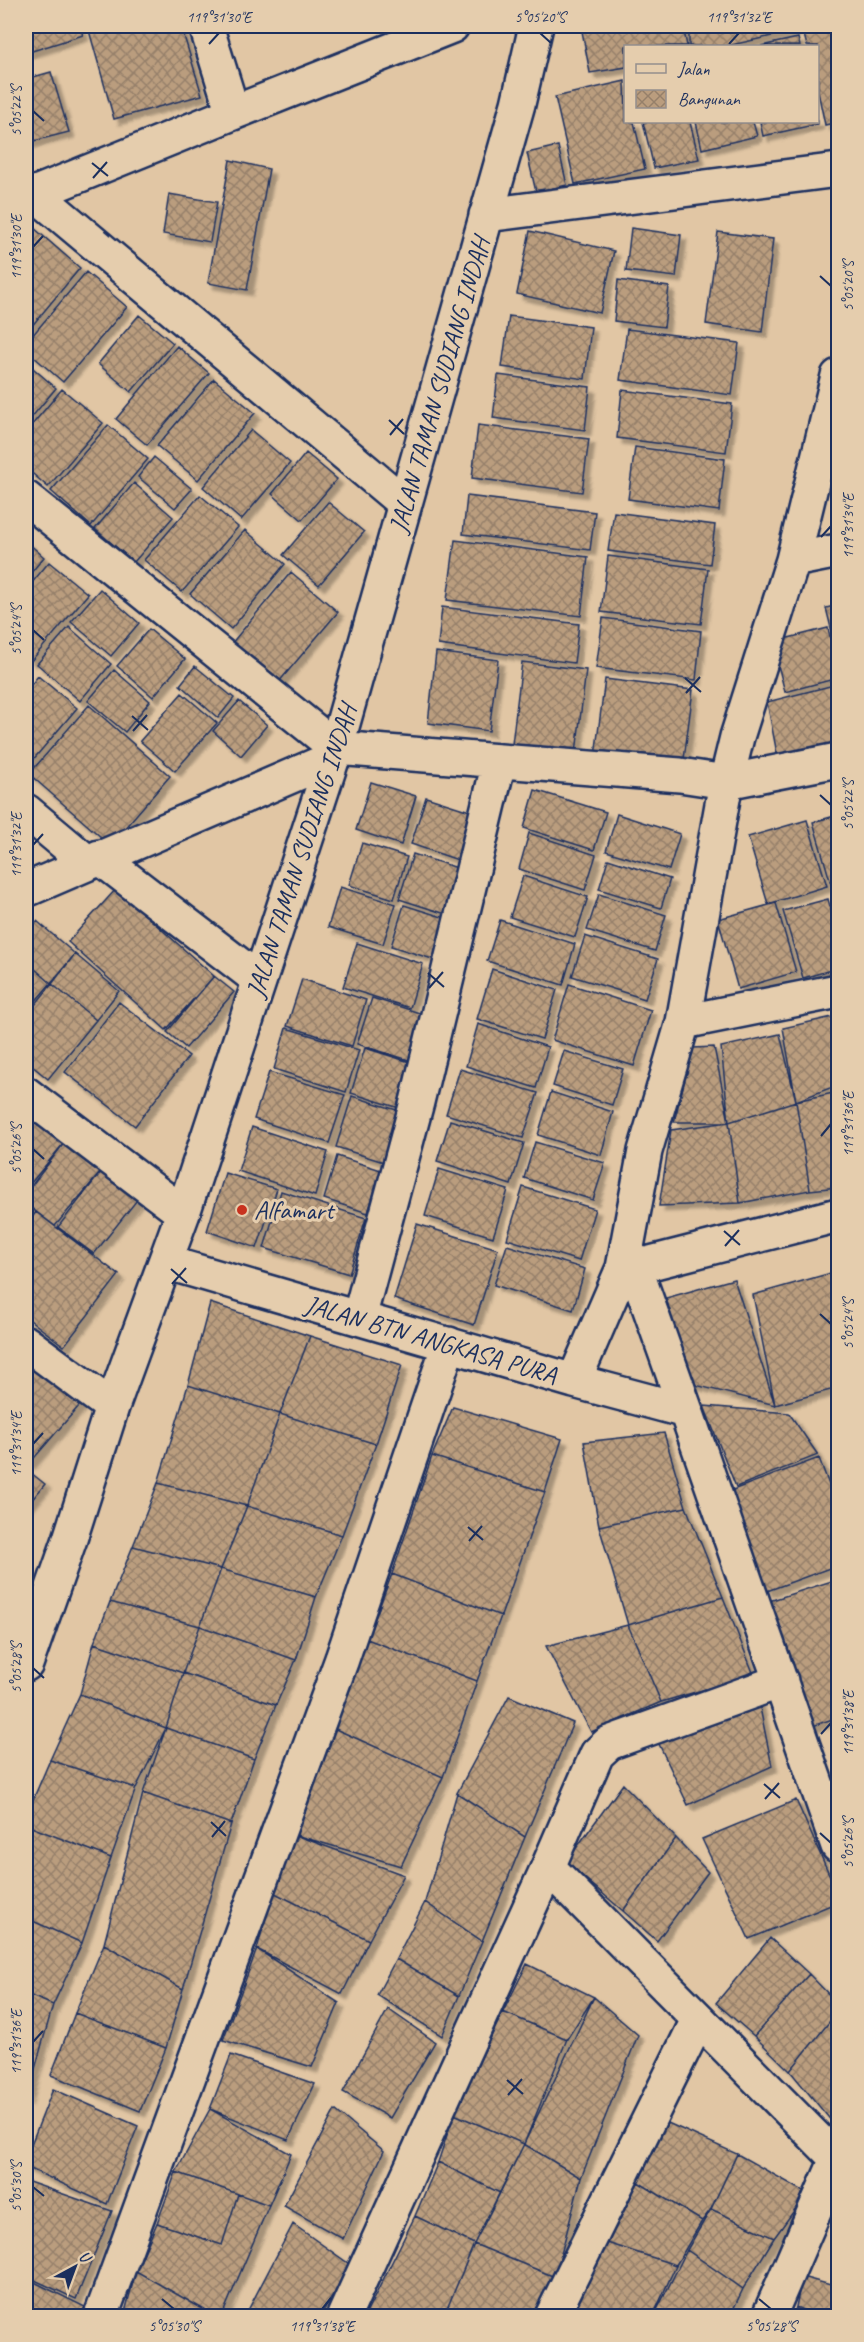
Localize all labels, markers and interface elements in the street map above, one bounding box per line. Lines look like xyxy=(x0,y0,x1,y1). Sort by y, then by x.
text: 119°31'30"E xyxy=(187,8,253,27)
text: 5°05'20"S xyxy=(515,8,568,27)
text: 119°31'32"E xyxy=(707,8,773,27)
legend xyxy=(624,45,819,123)
text: Jalan xyxy=(677,58,710,80)
text: 5°05'22"S xyxy=(7,83,26,136)
text: Bangunan xyxy=(678,88,741,110)
text: 119°31'30"E xyxy=(7,213,26,279)
street label: JALAN TAMAN SUDIANG INDAH xyxy=(381,230,499,538)
text: 5°05'20"S xyxy=(839,258,858,311)
text: 119°31'34"E xyxy=(839,492,858,558)
text: 5°05'24"S xyxy=(7,602,26,655)
street label: JALAN TAMAN SUDIANG INDAH xyxy=(238,697,366,1003)
text: 5°05'22"S xyxy=(839,777,858,830)
text: 119°31'32"E xyxy=(7,811,26,877)
text: 119°31'36"E xyxy=(839,1090,858,1156)
text: 5°05'26"S xyxy=(7,1121,26,1174)
place label: Alfamart xyxy=(254,1194,336,1227)
marker: Alfamart xyxy=(235,1203,249,1217)
street label: JALAN BTN ANGKASA PURA xyxy=(299,1287,561,1391)
text: 5°05'24"S xyxy=(839,1296,858,1349)
text: 119°31'34"E xyxy=(7,1410,26,1476)
text: 5°05'28"S xyxy=(7,1640,26,1693)
text: 119°31'38"E xyxy=(839,1689,858,1755)
text: 5°05'26"S xyxy=(839,1815,858,1868)
text: 119°31'36"E xyxy=(7,2008,26,2074)
text: 5°05'30"S xyxy=(7,2159,26,2212)
north arrow xyxy=(45,2237,105,2297)
text: U xyxy=(75,2246,96,2269)
text: 5°05'30"S xyxy=(149,2317,202,2336)
text: 119°31'38"E xyxy=(290,2317,356,2336)
text: 5°05'28"S xyxy=(746,2317,799,2336)

